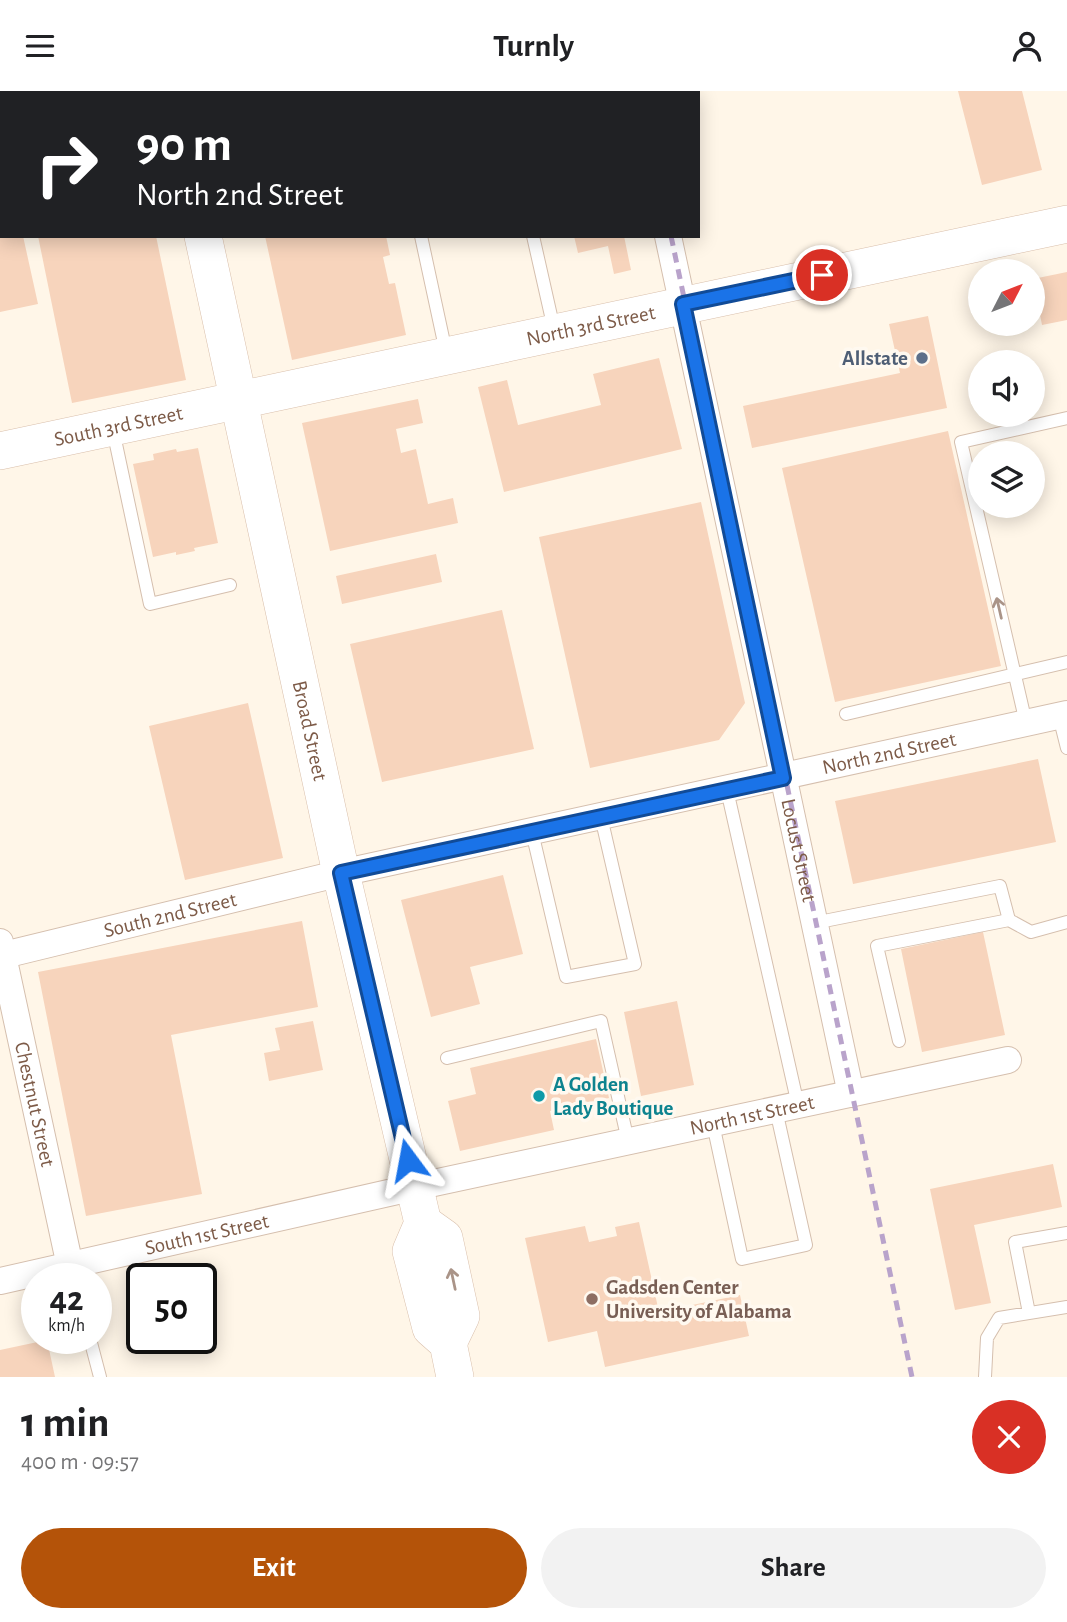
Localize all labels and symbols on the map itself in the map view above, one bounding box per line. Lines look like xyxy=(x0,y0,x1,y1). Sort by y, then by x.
pin xyxy=(792,245,852,305)
north arrow xyxy=(968,259,1045,336)
street label: North 3rd Street xyxy=(525,302,658,350)
place label: Allstate xyxy=(842,348,908,369)
marker: Allstate xyxy=(914,350,930,366)
street label: South 3rd Street xyxy=(52,402,185,450)
one-way arrow xyxy=(992,597,1005,620)
street label: Broad Street xyxy=(289,679,331,783)
street label: North 2nd Street xyxy=(820,729,958,778)
street label: Locust Street xyxy=(777,797,820,904)
street label: South 2nd Street xyxy=(102,889,239,941)
street label: Chestnut Street xyxy=(11,1040,58,1169)
place label: A Golden Lady Boutique xyxy=(553,1074,674,1119)
marker: A Golden Lady Boutique xyxy=(531,1088,547,1104)
street label: North 1st Street xyxy=(688,1092,816,1139)
position arrow xyxy=(371,1123,445,1197)
street label: South 1st Street xyxy=(143,1210,271,1259)
speed limit sign: 50 xyxy=(126,1263,217,1354)
one-way arrow xyxy=(445,1268,459,1291)
place label: Gadsden Center University of Alabama xyxy=(606,1277,792,1322)
marker: Gadsden Center University of Alabama xyxy=(584,1291,600,1307)

